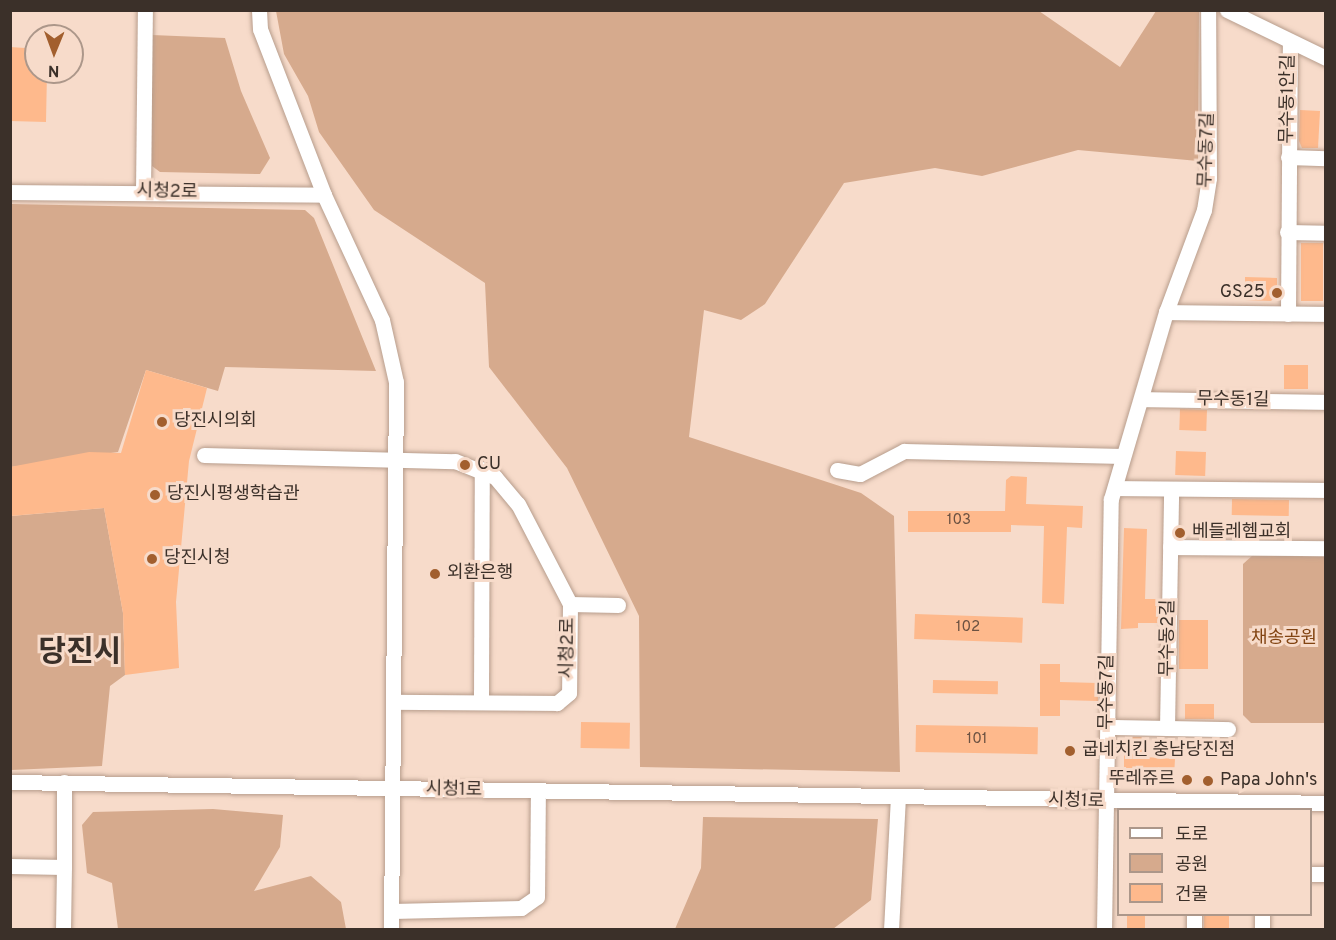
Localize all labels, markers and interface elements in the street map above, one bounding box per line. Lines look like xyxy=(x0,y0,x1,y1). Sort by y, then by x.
north arrow xyxy=(24,24,84,84)
street label: 무수동1안길 xyxy=(1277,54,1301,144)
text: N xyxy=(48,60,60,80)
street label: 무수동7길 xyxy=(1196,112,1220,188)
street label: 시청2로 xyxy=(136,182,198,204)
place label: GS25 xyxy=(1220,282,1265,304)
marker: GS25 xyxy=(1270,286,1284,300)
street label: 무수동1길 xyxy=(1196,390,1270,412)
place label: 당진시의회 xyxy=(174,411,257,433)
marker: 당진시의회 xyxy=(155,415,169,429)
place label: CU xyxy=(477,454,501,476)
marker: CU xyxy=(458,458,472,472)
place label: 당진시평생학습관 xyxy=(167,484,299,506)
marker: 당진시평생학습관 xyxy=(148,488,162,502)
house number: 103 xyxy=(947,512,971,530)
place label: 베들레헴교회 xyxy=(1192,522,1291,544)
marker: 베들레헴교회 xyxy=(1173,526,1187,540)
place label: 당진시청 xyxy=(164,548,230,570)
marker: 당진시청 xyxy=(145,552,159,566)
place label: 외환은행 xyxy=(447,563,513,585)
marker: 외환은행 xyxy=(428,567,442,581)
street label: 무수동2길 xyxy=(1158,599,1180,677)
street label: 시청2로 xyxy=(558,617,580,679)
house number: 102 xyxy=(956,619,980,637)
park label: 채송공원 xyxy=(1251,628,1317,650)
district label: 당진시 xyxy=(39,636,121,672)
street label: 무수동7길 xyxy=(1097,654,1119,730)
house number: 101 xyxy=(967,731,987,749)
place label: 굽네치킨 충남당진점 xyxy=(1082,740,1235,762)
marker: 굽네치킨 충남당진점 xyxy=(1063,744,1077,758)
place label: 뚜레쥬르 xyxy=(1109,769,1175,791)
place label: Papa John's xyxy=(1220,770,1317,792)
marker: 뚜레쥬르 xyxy=(1180,773,1194,787)
marker: Papa John's xyxy=(1201,774,1215,788)
street label: 시청1로 xyxy=(426,780,482,802)
street label: 시청1로 xyxy=(1047,790,1105,814)
legend xyxy=(1117,808,1312,916)
text: 도로 xyxy=(1175,824,1208,847)
text: 공원 xyxy=(1175,854,1208,877)
text: 건물 xyxy=(1175,884,1208,907)

